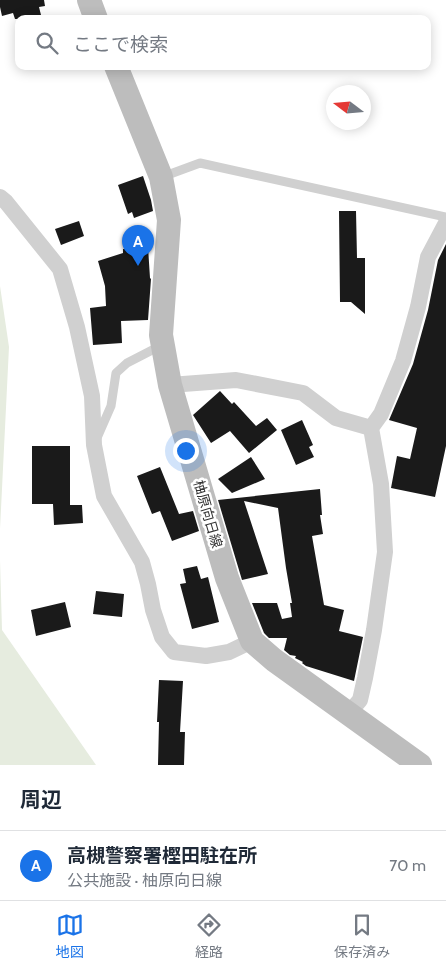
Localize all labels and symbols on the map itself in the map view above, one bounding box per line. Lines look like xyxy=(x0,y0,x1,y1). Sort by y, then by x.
north arrow xyxy=(326,85,371,130)
pin: A xyxy=(122,225,154,266)
your location xyxy=(173,438,199,464)
street label: 柚原向日線 xyxy=(190,478,226,550)

